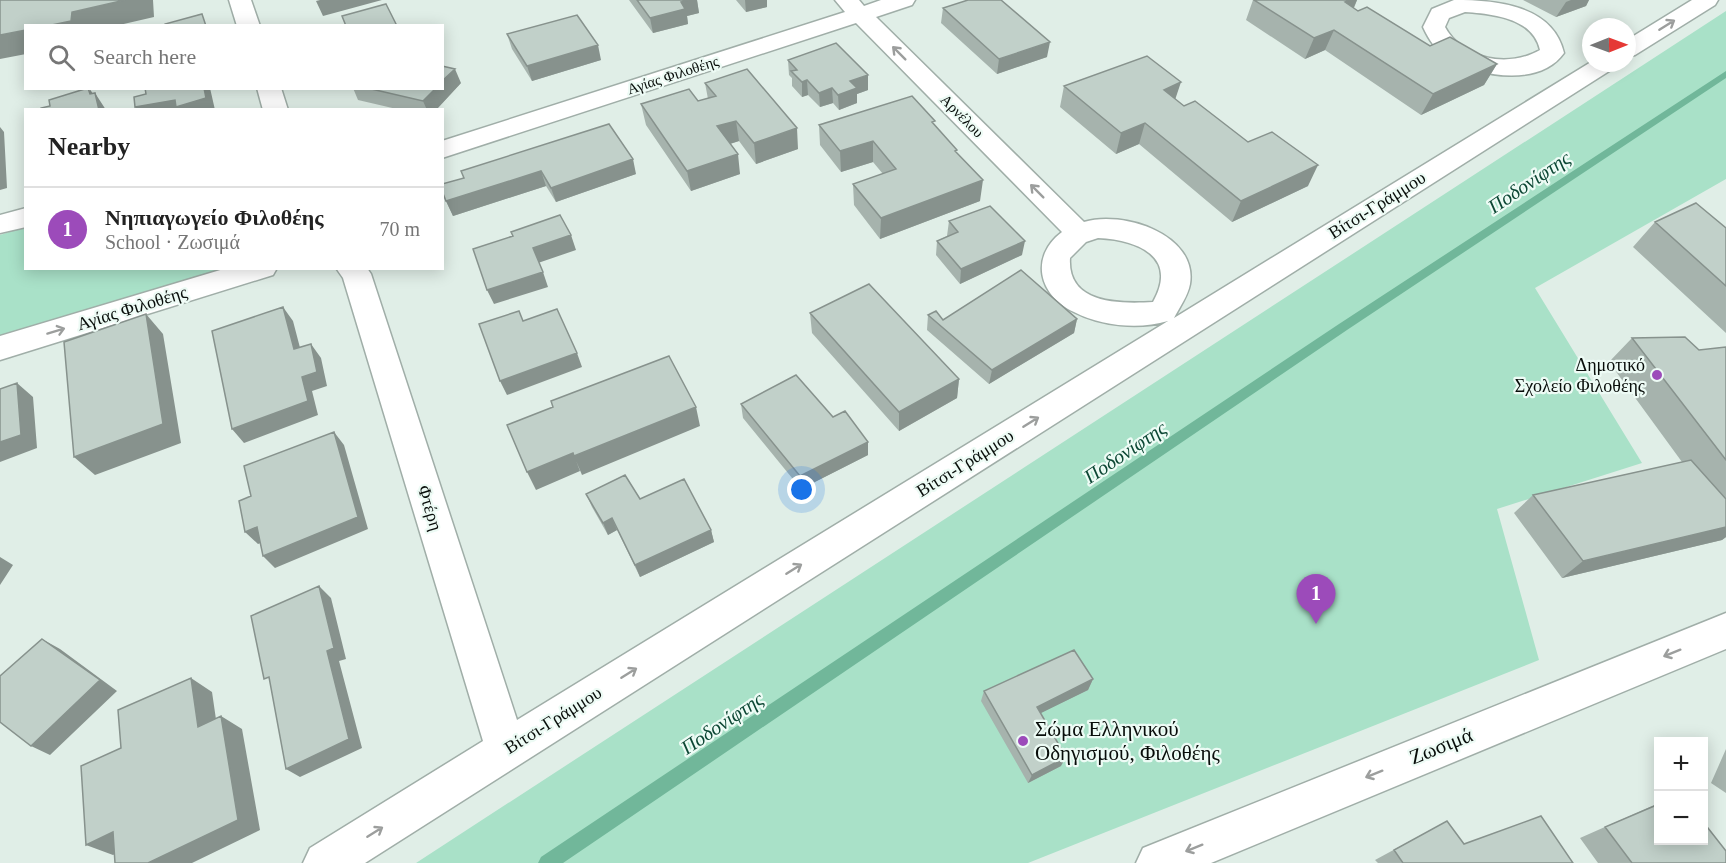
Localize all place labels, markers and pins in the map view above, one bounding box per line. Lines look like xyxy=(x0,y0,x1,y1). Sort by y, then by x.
place label: Δημοτικό Σχολείο Φιλοθέης xyxy=(1515,355,1645,396)
marker: Δημοτικό Σχολείο Φιλοθέης xyxy=(1650,368,1664,382)
pin: 1 xyxy=(1296,574,1336,624)
place label: Σώμα Ελληνικού Οδηγισμού, Φιλοθέης xyxy=(1035,717,1220,765)
marker: Σώμα Ελληνικού Οδηγισμού, Φιλοθέης xyxy=(1016,734,1030,748)

